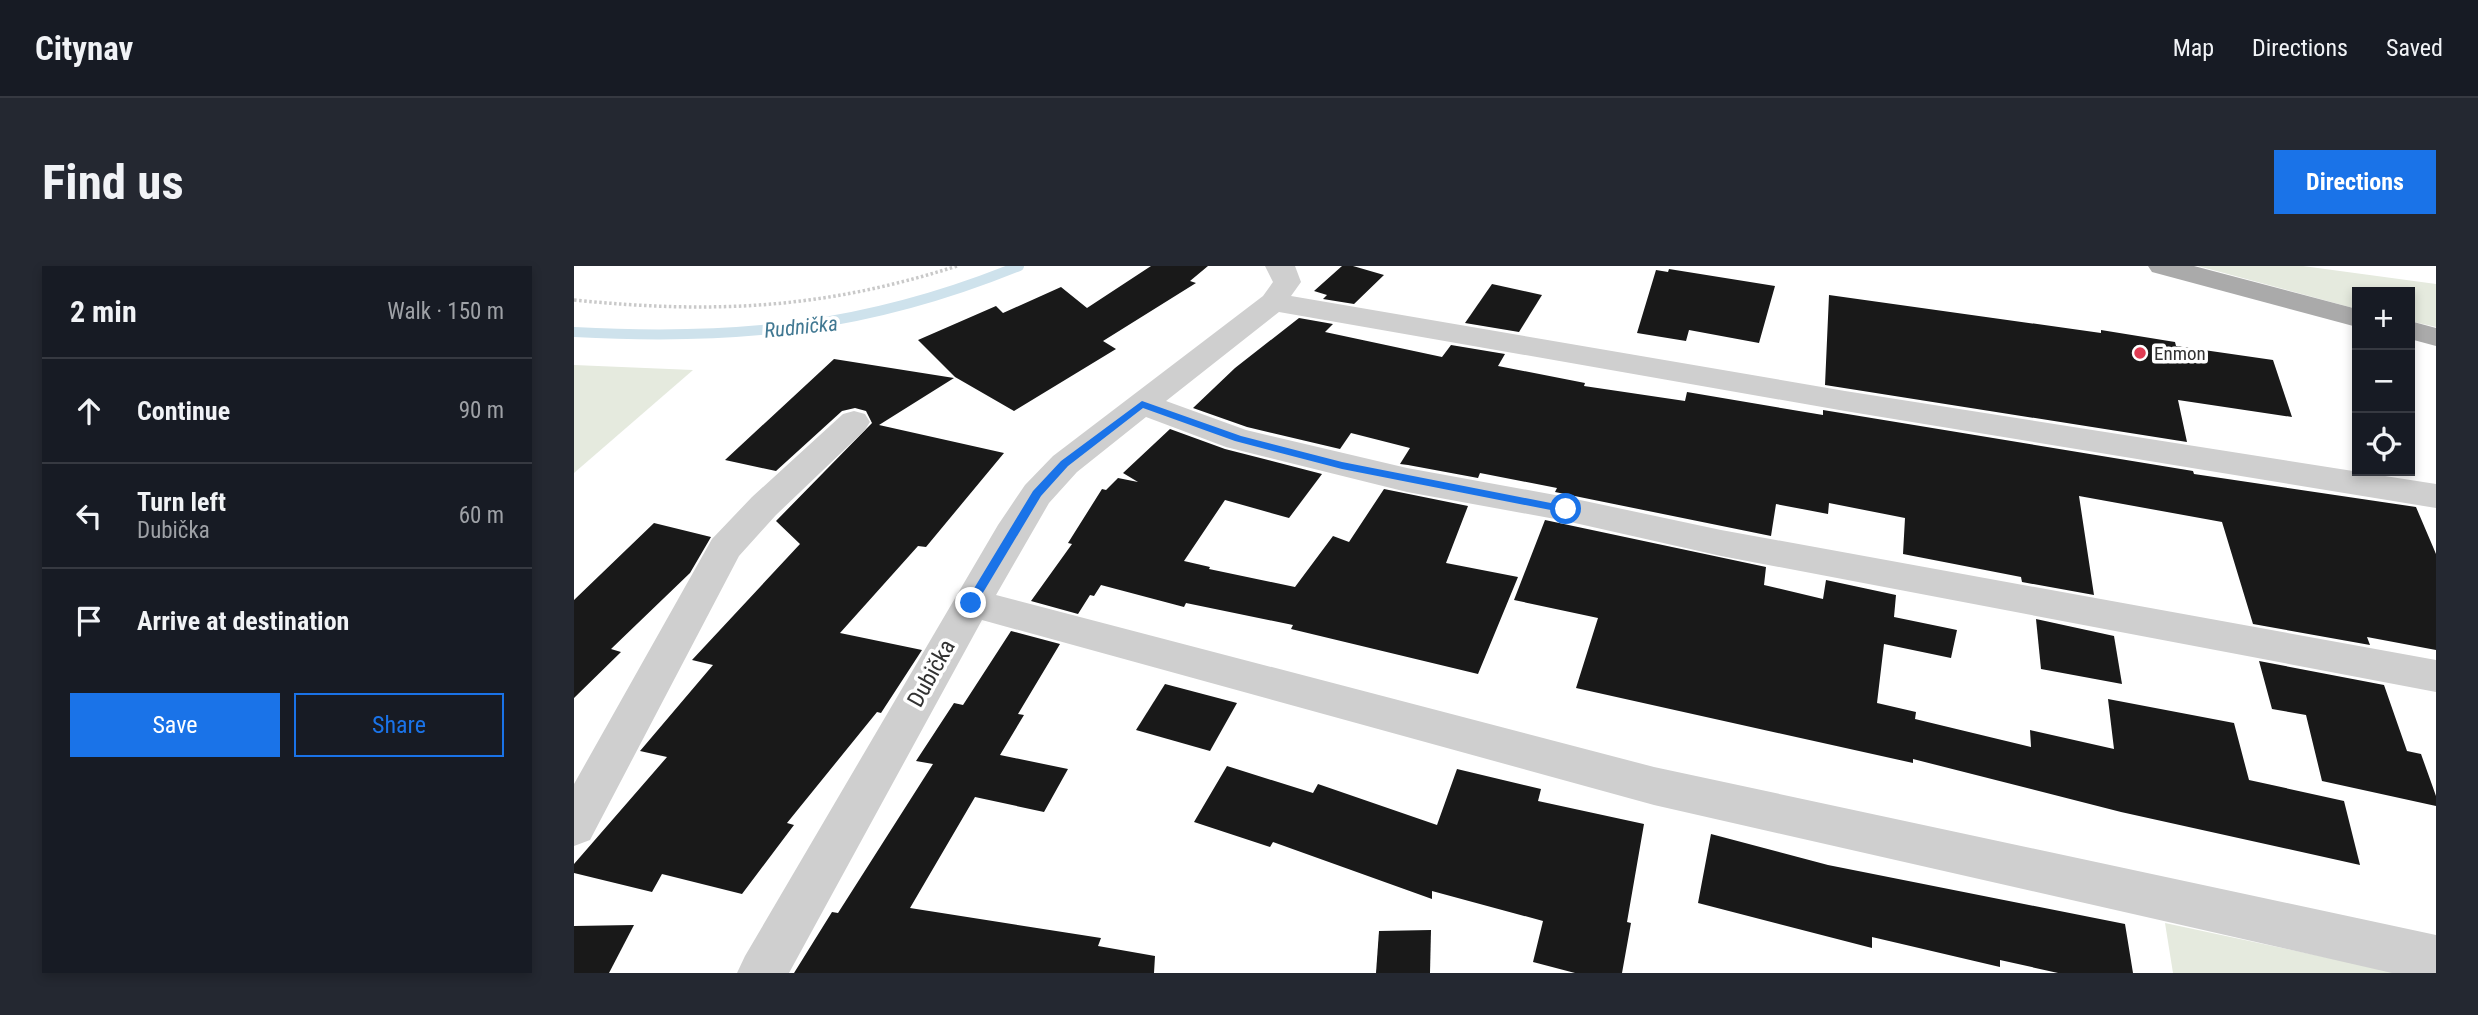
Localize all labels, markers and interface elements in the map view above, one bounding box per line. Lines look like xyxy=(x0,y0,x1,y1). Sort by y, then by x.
text: Citynav xyxy=(35,29,133,68)
text: Map xyxy=(2173,34,2214,62)
text: Directions xyxy=(2252,34,2348,62)
text: Saved xyxy=(2386,34,2443,62)
button: Directions xyxy=(2274,150,2436,214)
text: Find us xyxy=(42,154,184,211)
map controls xyxy=(2352,287,2415,476)
button: + xyxy=(2352,287,2415,350)
text: 2 min xyxy=(70,294,137,329)
text: Walk · 150 m xyxy=(387,298,504,325)
water label: Rudnička xyxy=(763,311,839,343)
place label: Enmon xyxy=(2154,342,2206,365)
marker: Enmon xyxy=(2132,345,2148,361)
button: − xyxy=(2352,350,2415,413)
icon: ahead xyxy=(70,392,108,430)
text: Continue xyxy=(137,396,230,426)
text: 90 m xyxy=(459,397,504,424)
button: locate xyxy=(2352,413,2415,476)
text: Turn left xyxy=(137,487,226,517)
route start xyxy=(1550,493,1581,524)
icon: left xyxy=(70,497,108,535)
text: 60 m xyxy=(459,502,504,529)
text: Dubička xyxy=(137,517,210,544)
route end xyxy=(955,587,986,618)
icon: arrive xyxy=(70,602,108,640)
text: Arrive at destination xyxy=(137,606,349,636)
street label: Dubička xyxy=(902,635,961,712)
button: Save xyxy=(70,693,280,757)
button: Share xyxy=(294,693,504,757)

